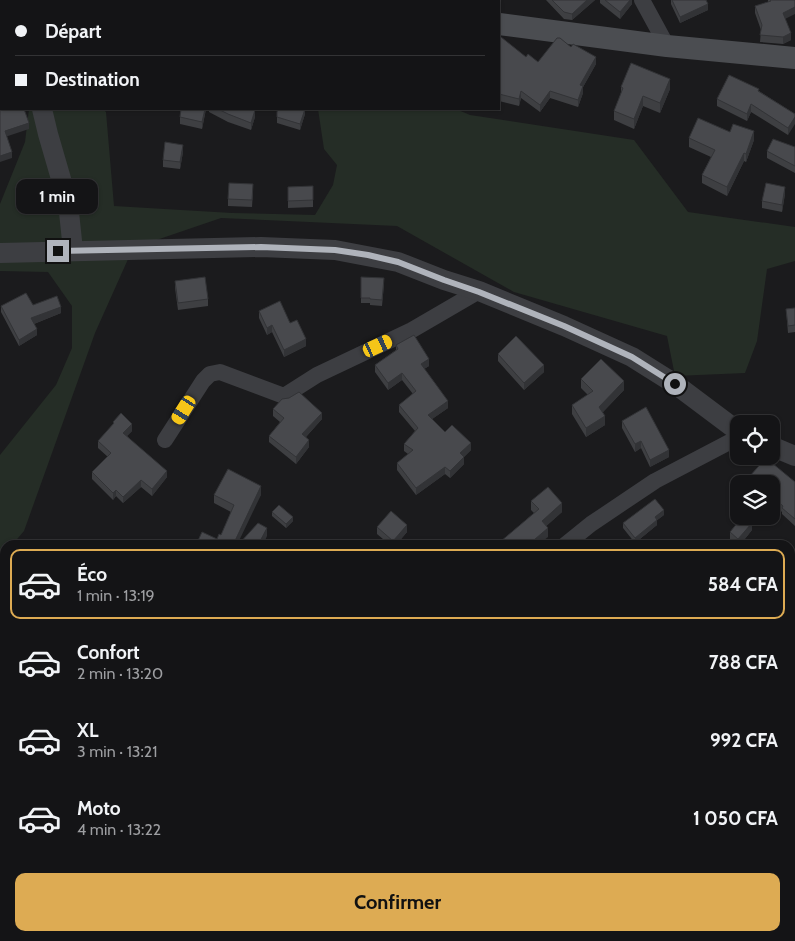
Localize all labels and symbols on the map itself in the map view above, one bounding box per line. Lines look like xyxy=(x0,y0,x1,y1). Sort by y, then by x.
callout: 1 min xyxy=(17,178,99,214)
route end xyxy=(47,240,69,262)
car xyxy=(361,333,394,359)
route start xyxy=(664,373,686,395)
car xyxy=(169,393,198,427)

